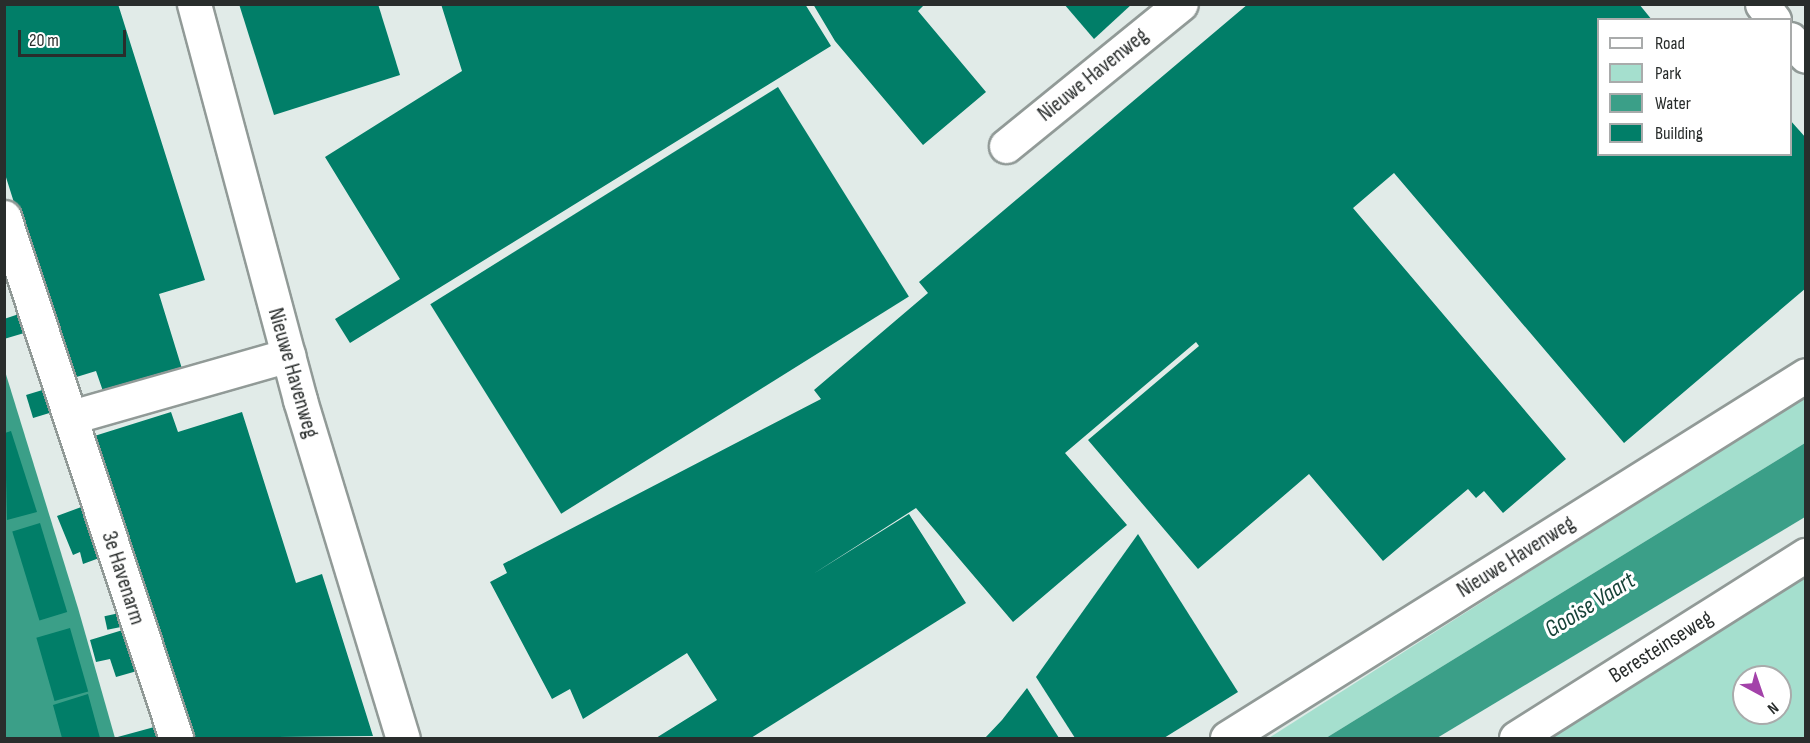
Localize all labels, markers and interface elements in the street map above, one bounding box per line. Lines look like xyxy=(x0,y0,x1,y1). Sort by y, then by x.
scale bar xyxy=(21,18,129,56)
legend xyxy=(1597,18,1792,156)
street label: Nieuwe Havenweg xyxy=(1033,23,1153,127)
text: 20 m xyxy=(29,30,59,51)
text: Road xyxy=(1655,33,1685,54)
text: Park xyxy=(1655,63,1681,84)
text: Water xyxy=(1655,93,1691,114)
text: Building xyxy=(1655,123,1703,144)
street label: Nieuwe Havenweg xyxy=(262,305,324,441)
street label: Nieuwe Havenweg xyxy=(1452,510,1580,604)
street label: 3e Havenarm xyxy=(96,528,150,628)
water label: Gooise Vaart xyxy=(1540,566,1640,644)
street label: Beresteinseweg xyxy=(1604,605,1718,689)
north arrow xyxy=(1732,665,1792,725)
text: N xyxy=(1763,698,1782,718)

